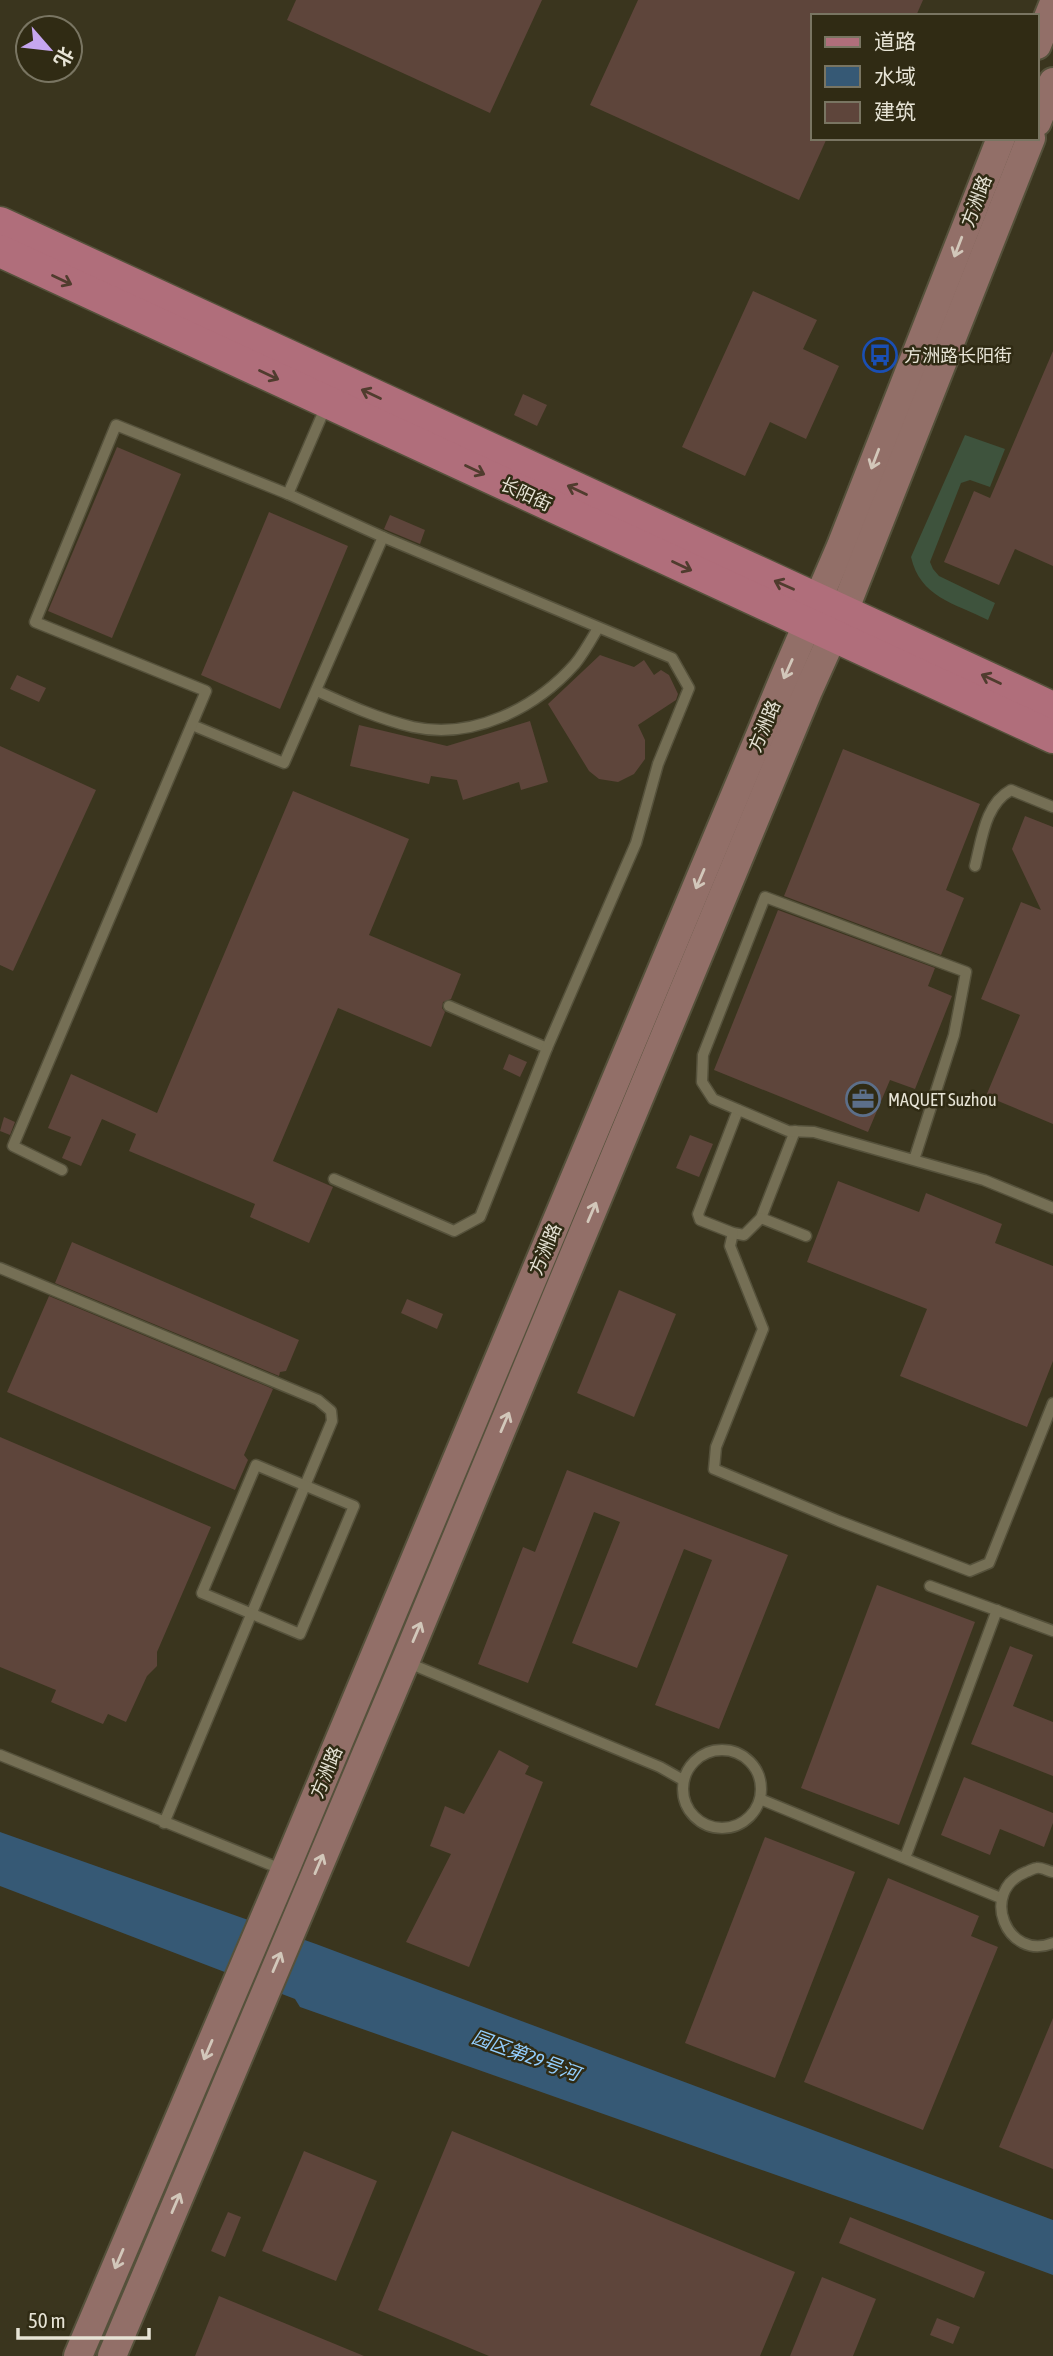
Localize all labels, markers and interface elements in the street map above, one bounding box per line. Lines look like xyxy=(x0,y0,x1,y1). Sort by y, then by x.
north arrow xyxy=(14,14,84,84)
legend xyxy=(811,14,1039,140)
text: 道路 xyxy=(874,29,916,53)
text: 北 xyxy=(50,43,78,71)
text: 水域 xyxy=(874,64,916,88)
text: 建筑 xyxy=(874,99,916,123)
street label: 方洲路 xyxy=(957,172,995,230)
one-way arrow xyxy=(951,236,964,258)
one-way arrow xyxy=(51,274,72,287)
bus stop icon: 方洲路长阳街 xyxy=(861,336,899,374)
place label: 方洲路长阳街 xyxy=(904,345,1012,366)
one-way arrow xyxy=(257,369,279,382)
one-way arrow xyxy=(361,387,382,401)
one-way arrow xyxy=(868,448,881,470)
one-way arrow xyxy=(464,464,485,478)
street label: 长阳街 xyxy=(497,473,555,515)
one-way arrow xyxy=(567,483,589,496)
one-way arrow xyxy=(671,560,692,573)
one-way arrow xyxy=(774,578,795,591)
one-way arrow xyxy=(781,658,794,680)
one-way arrow xyxy=(981,672,1002,686)
street label: 方洲路 xyxy=(744,697,784,755)
one-way arrow xyxy=(693,868,706,890)
office icon: MAQUET Suzhou xyxy=(844,1080,882,1118)
place label: MAQUET Suzhou xyxy=(888,1089,997,1110)
one-way arrow xyxy=(586,1202,599,1223)
street label: 方洲路 xyxy=(525,1220,565,1278)
one-way arrow xyxy=(499,1412,512,1434)
one-way arrow xyxy=(412,1622,425,1644)
street label: 方洲路 xyxy=(306,1743,346,1801)
one-way arrow xyxy=(313,1854,326,1875)
one-way arrow xyxy=(272,1951,285,1973)
water label: 园区第29号河 xyxy=(469,2025,587,2086)
one-way arrow xyxy=(200,2039,213,2060)
one-way arrow xyxy=(171,2192,184,2214)
one-way arrow xyxy=(112,2248,125,2270)
scale bar xyxy=(18,2296,149,2340)
text: 50 m xyxy=(28,2308,66,2332)

